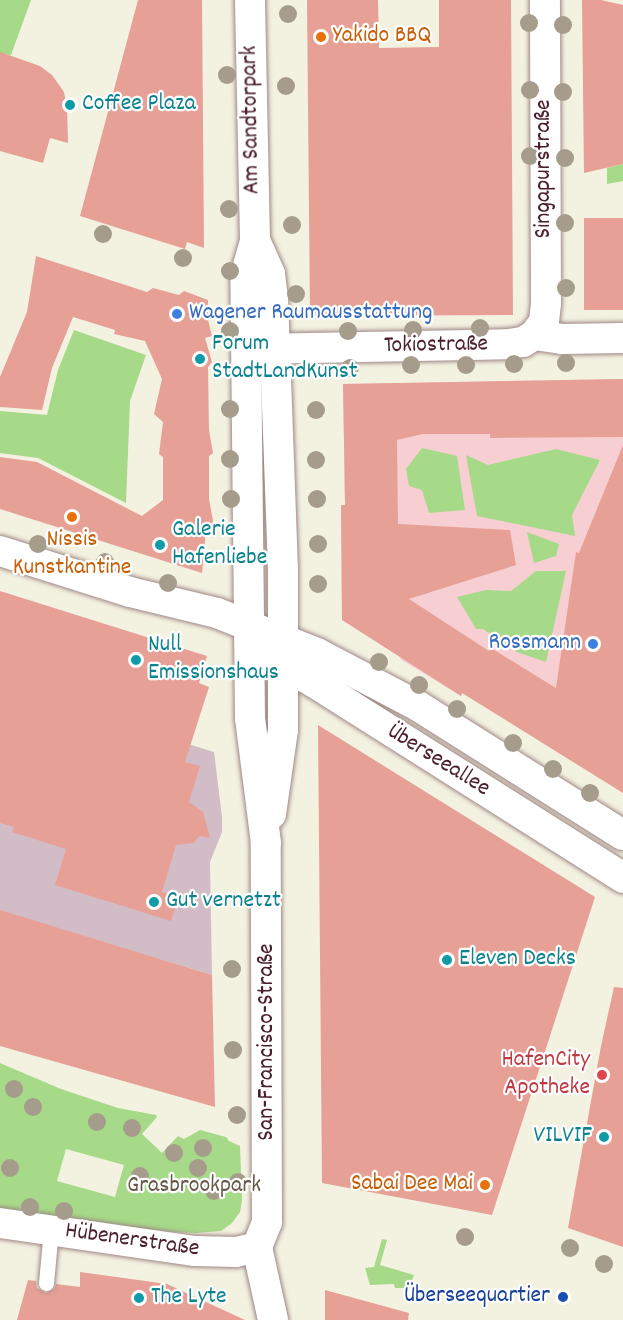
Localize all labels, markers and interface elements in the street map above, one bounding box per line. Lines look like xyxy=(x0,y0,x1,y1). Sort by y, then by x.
place label: Yakido BBQ xyxy=(333,23,431,51)
marker: Yakido BBQ xyxy=(314,30,328,44)
street label: Am Sandtorpark xyxy=(236,45,268,195)
place label: Coffee Plaza xyxy=(82,91,196,119)
marker: Coffee Plaza xyxy=(63,98,77,112)
street label: Singapurstraße xyxy=(531,99,559,239)
place label: Wagener Raumausstattung xyxy=(189,300,433,328)
marker: Wagener Raumausstattung xyxy=(170,307,184,321)
place label: Forum StadtLandKunst xyxy=(212,331,358,387)
street label: Tokiostraße xyxy=(384,331,488,361)
marker: Forum StadtLandKunst xyxy=(193,352,207,366)
marker: Nissis Kunstkantine xyxy=(65,510,79,524)
place label: Galerie Hafenliebe xyxy=(172,517,267,573)
place label: Nissis Kunstkantine xyxy=(13,527,131,583)
marker: Galerie Hafenliebe xyxy=(153,538,167,552)
place label: Rossmann xyxy=(489,630,581,658)
place label: Null Emissionshaus xyxy=(148,632,279,688)
marker: Rossmann xyxy=(586,637,600,651)
marker: Null Emissionshaus xyxy=(129,653,143,667)
street label: Überseeallee xyxy=(381,718,495,804)
place label: Gut vernetzt xyxy=(166,888,281,916)
marker: Gut vernetzt xyxy=(147,895,161,909)
street label: San-Francisco-Straße xyxy=(254,943,282,1141)
place label: Eleven Decks xyxy=(459,946,576,974)
marker: Eleven Decks xyxy=(440,953,454,967)
place label: HafenCity Apotheke xyxy=(502,1047,590,1103)
marker: HafenCity Apotheke xyxy=(595,1068,609,1082)
place label: VILVIF xyxy=(534,1123,592,1151)
marker: VILVIF xyxy=(597,1130,611,1144)
place label: Sabai Dee Mai xyxy=(351,1171,473,1199)
park label: Grasbrookpark xyxy=(127,1173,261,1201)
marker: Sabai Dee Mai xyxy=(478,1178,492,1192)
street label: Hübenerstraße xyxy=(63,1217,201,1265)
place label: Überseequartier xyxy=(404,1283,550,1311)
place label: The Lyte xyxy=(151,1284,227,1312)
marker: Überseequartier xyxy=(554,1288,572,1306)
marker: The Lyte xyxy=(132,1291,146,1305)

